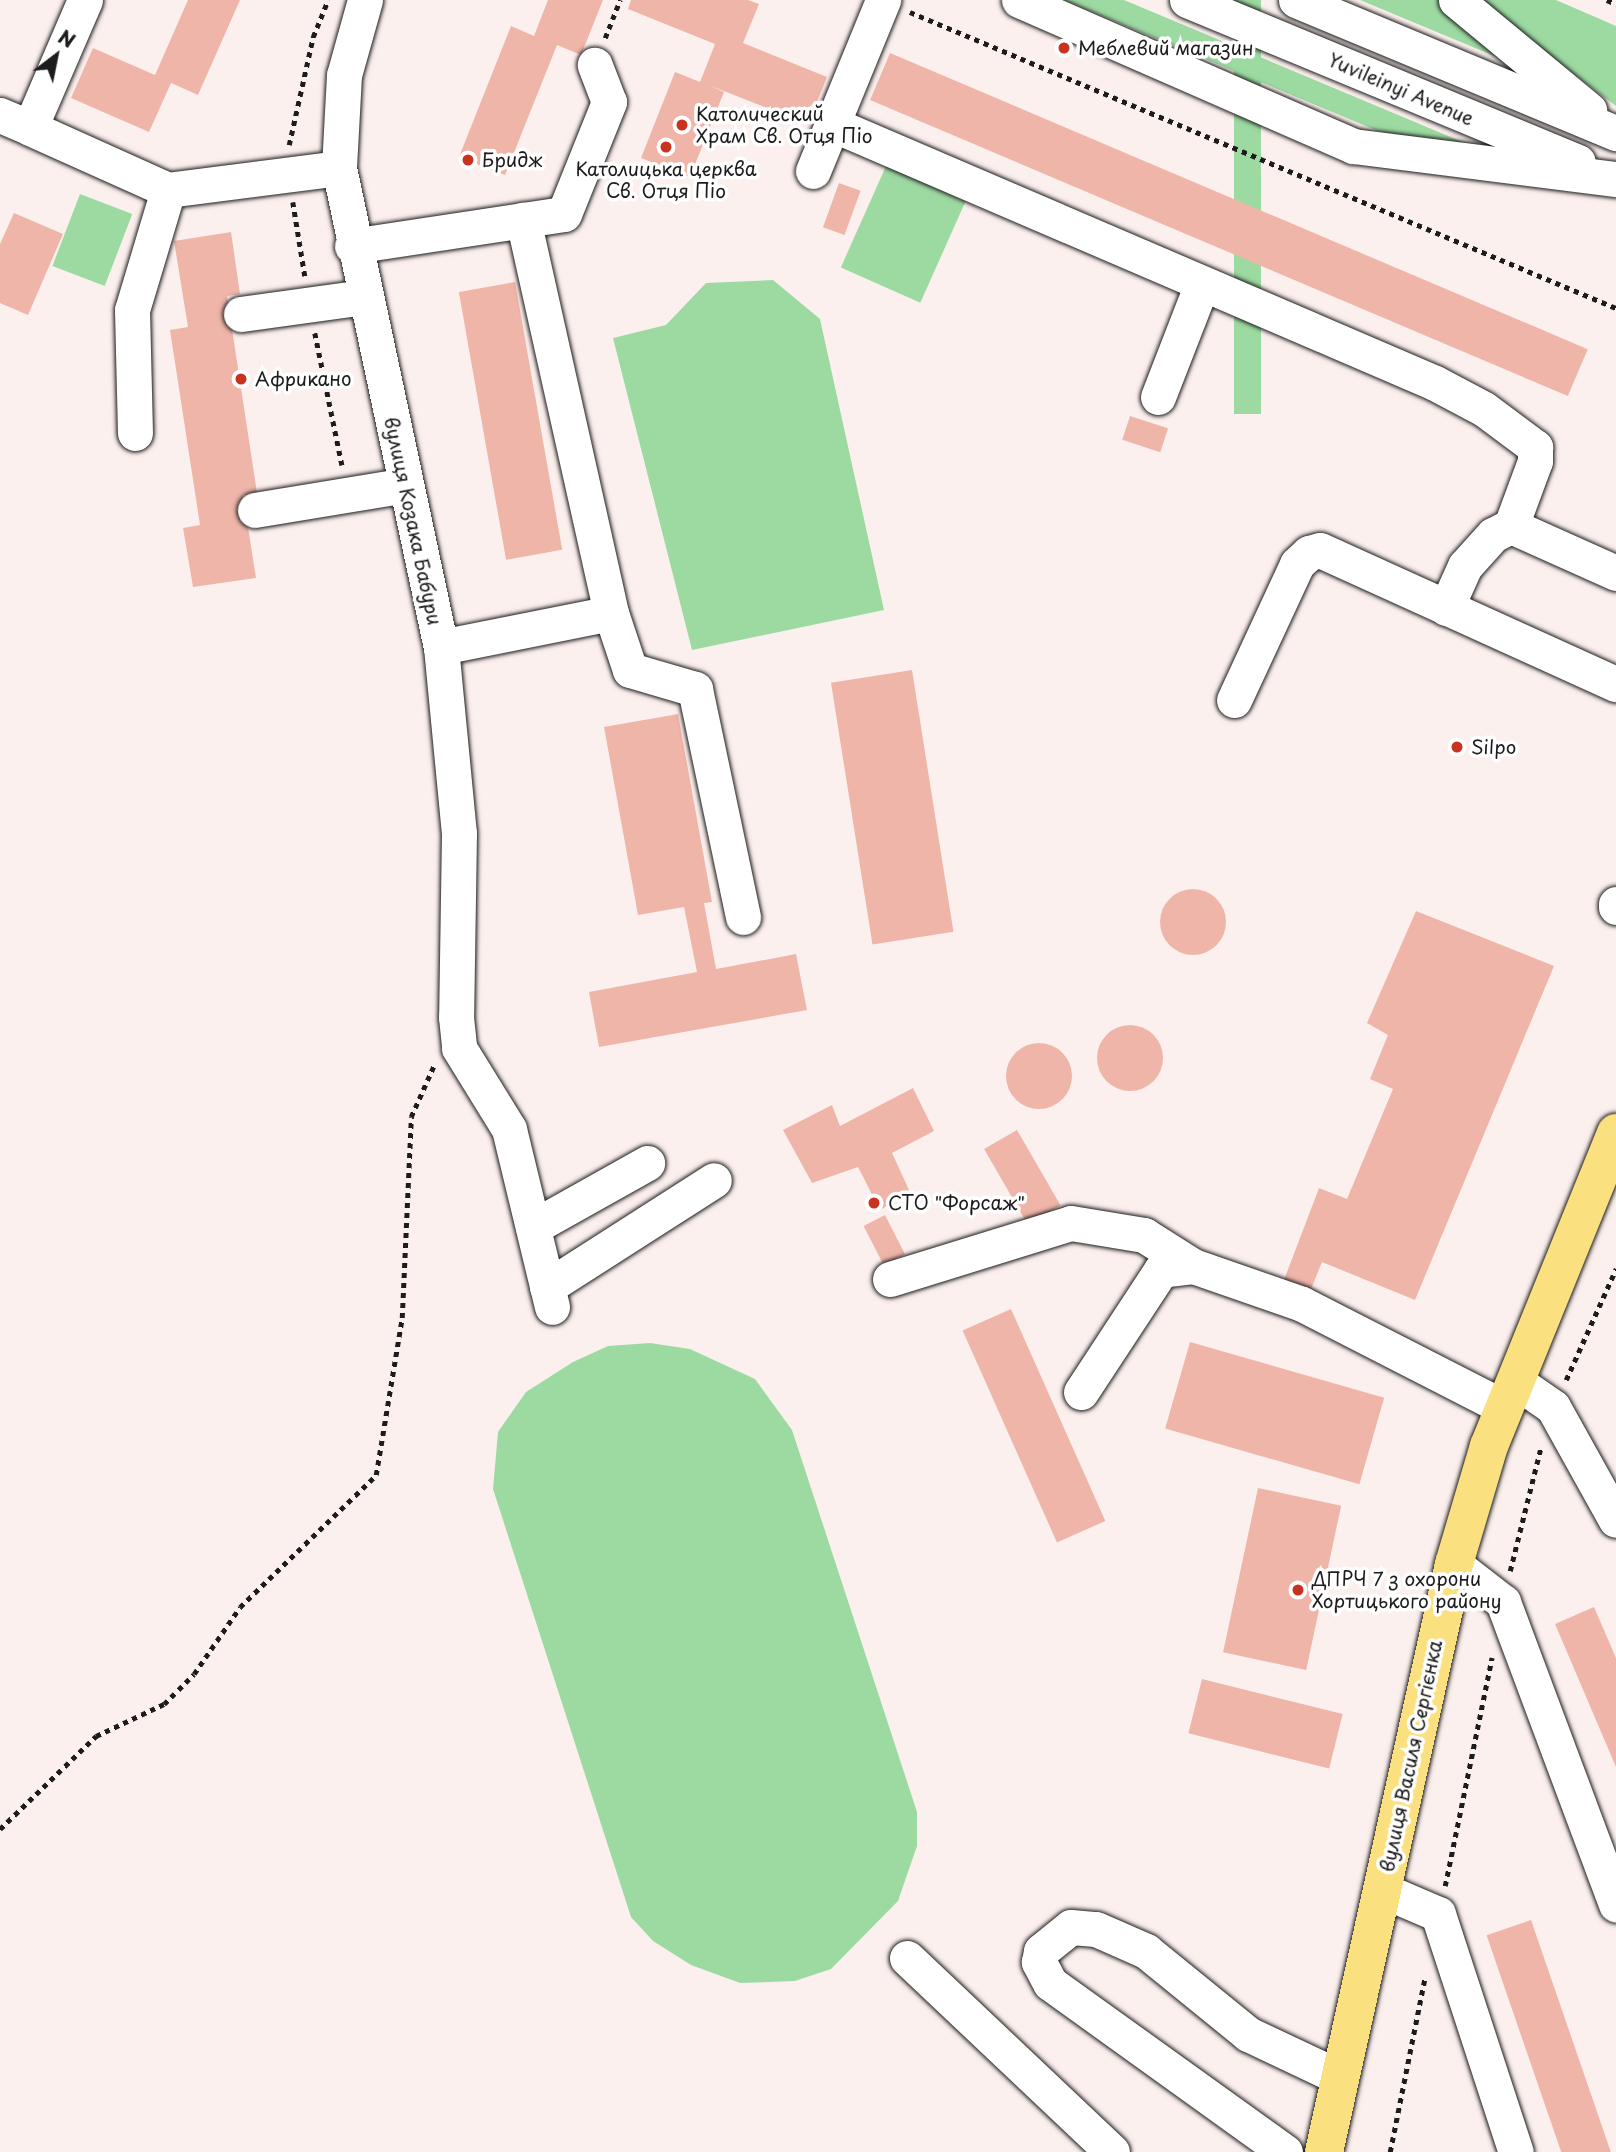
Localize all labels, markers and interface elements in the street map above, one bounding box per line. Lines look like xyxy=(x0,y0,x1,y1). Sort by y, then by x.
north arrow xyxy=(21,21,91,91)
text: N xyxy=(53,22,81,54)
place label: Меблевий магазин xyxy=(1078,37,1254,59)
marker: Меблевий магазин xyxy=(1056,40,1072,56)
street label: Yuvileinyi Avenue xyxy=(1325,48,1477,130)
place label: Католический Храм Св. Отця Піо xyxy=(696,103,873,147)
marker: Католический Храм Св. Отця Піо xyxy=(674,117,690,133)
marker: Католицька церква Св. Отця Піо xyxy=(658,139,674,155)
place label: Бридж xyxy=(482,149,542,171)
marker: Бридж xyxy=(460,152,476,168)
place label: Католицька церква Св. Отця Піо xyxy=(575,158,757,202)
place label: Африкано xyxy=(255,368,352,390)
marker: Африкано xyxy=(233,371,249,387)
street label: вулиця Козака Бабури xyxy=(380,414,446,628)
place label: Silpo xyxy=(1471,736,1516,758)
marker: Silpo xyxy=(1449,739,1465,755)
place label: СТО "Форсаж" xyxy=(888,1192,1026,1214)
marker: СТО "Форсаж" xyxy=(866,1195,882,1211)
place label: ДПРЧ 7 з охорони Хортицького району xyxy=(1312,1568,1502,1612)
marker: ДПРЧ 7 з охорони Хортицького району xyxy=(1290,1582,1306,1598)
street label: вулиця Василя Сергієнка xyxy=(1375,1637,1447,1875)

